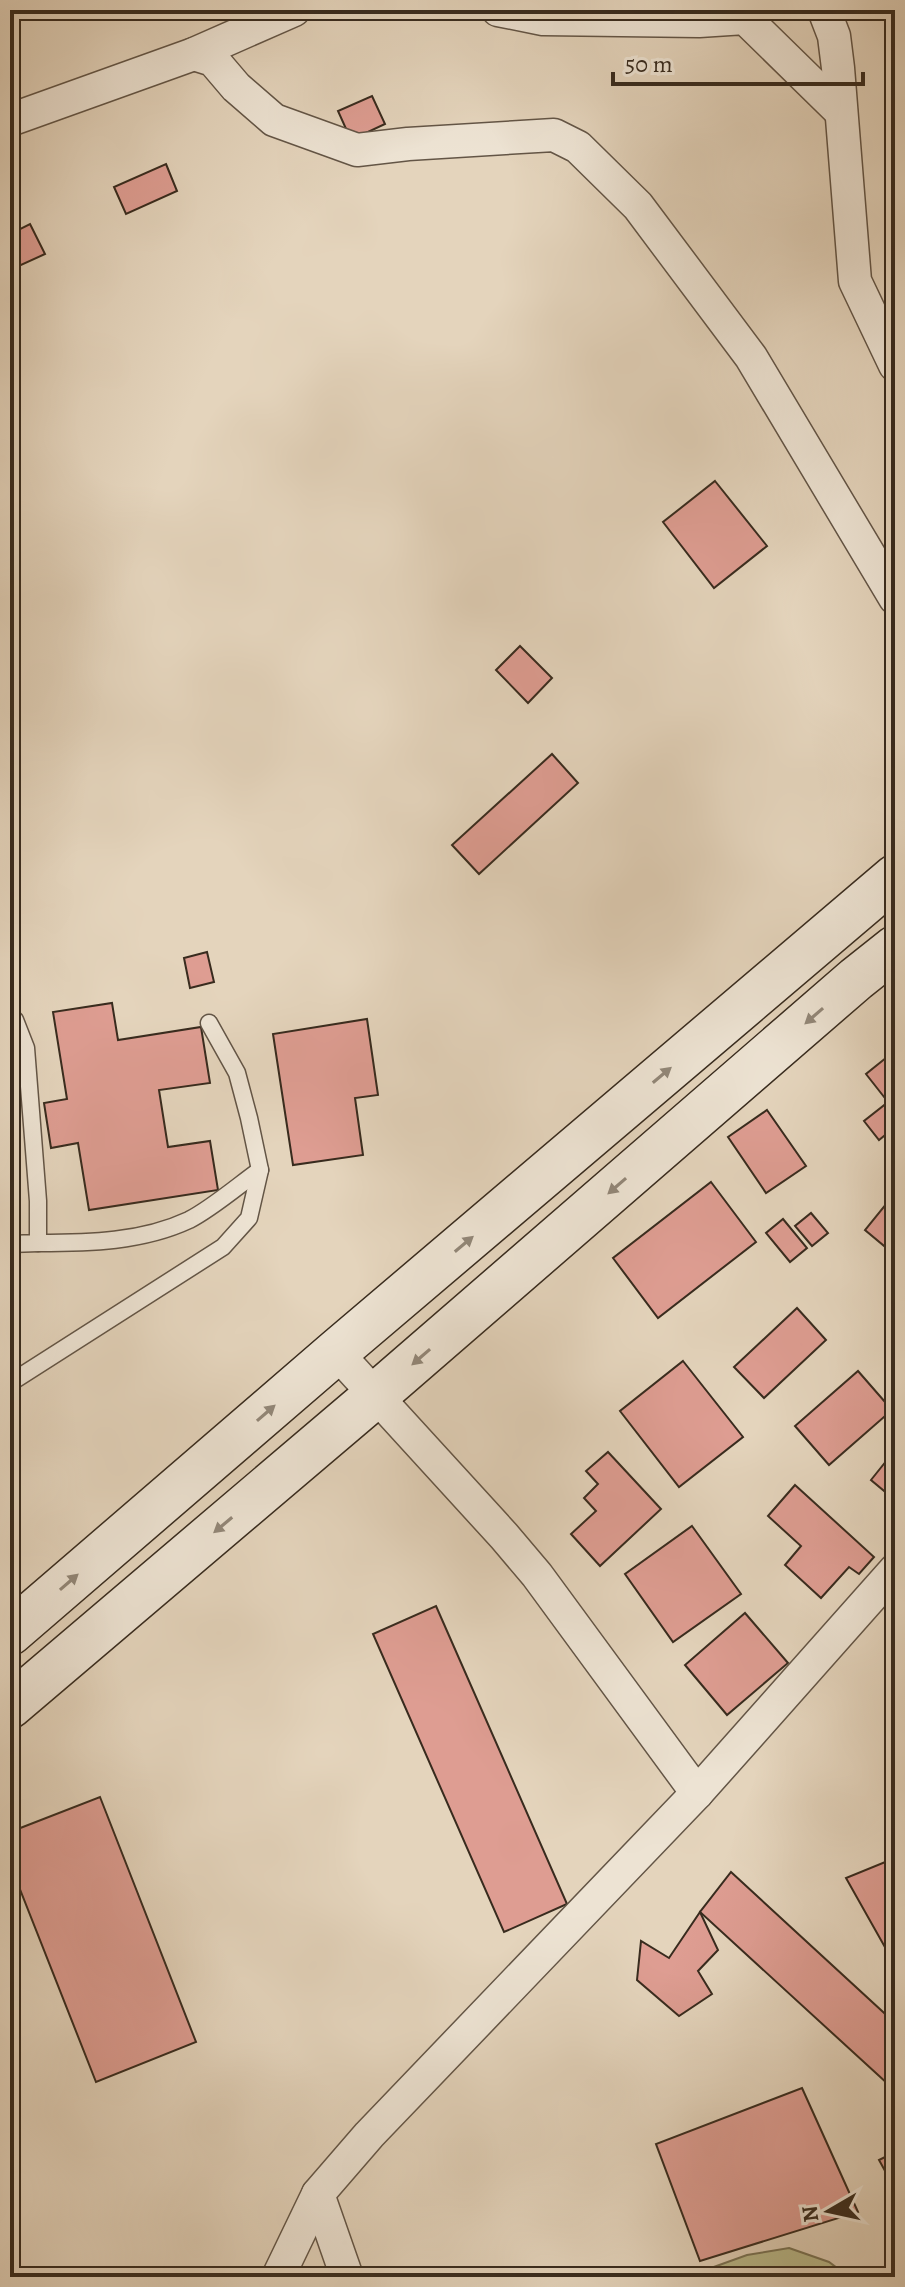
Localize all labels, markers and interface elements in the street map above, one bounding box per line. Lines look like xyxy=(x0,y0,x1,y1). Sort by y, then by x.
scale bar xyxy=(613,36,863,86)
text: 50 m xyxy=(625,48,673,80)
one-way arrow xyxy=(804,1007,824,1024)
one-way arrow xyxy=(651,1067,671,1084)
one-way arrow xyxy=(608,1177,628,1194)
one-way arrow xyxy=(453,1236,473,1253)
one-way arrow xyxy=(411,1347,430,1365)
one-way arrow xyxy=(256,1404,276,1422)
one-way arrow xyxy=(213,1516,233,1533)
one-way arrow xyxy=(59,1574,79,1591)
north arrow xyxy=(789,2171,869,2251)
text: N xyxy=(794,2204,826,2224)

